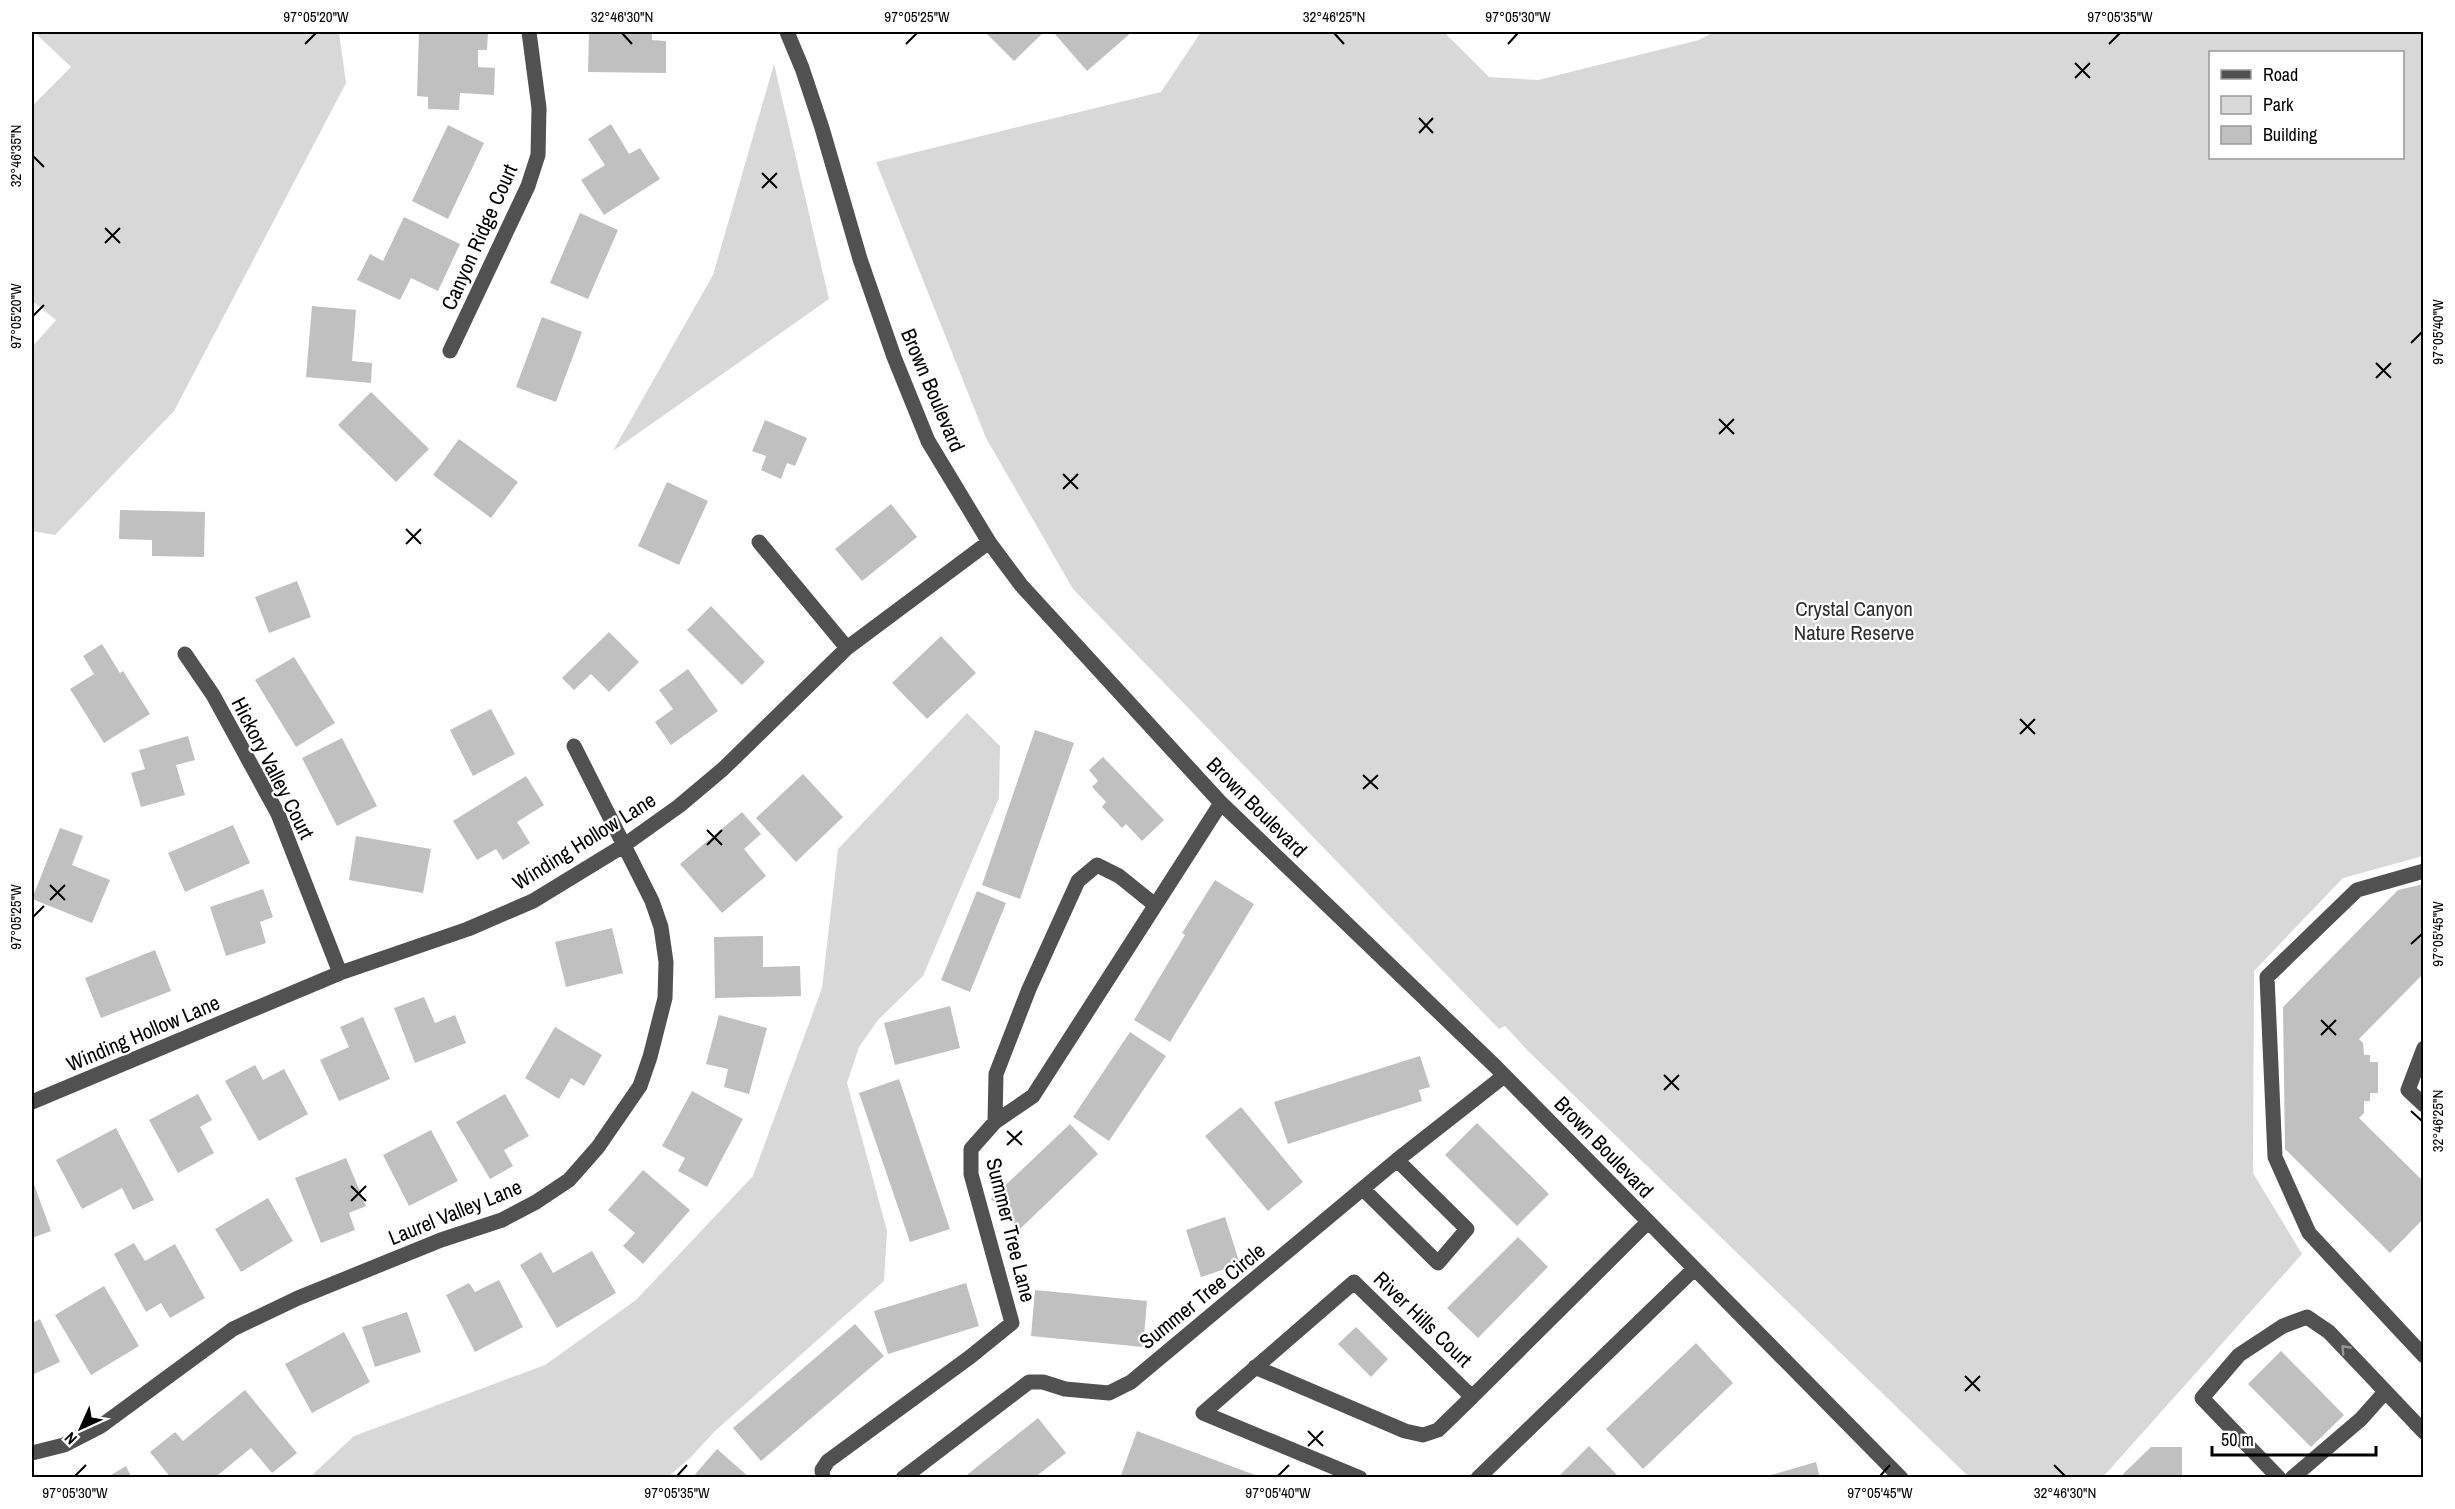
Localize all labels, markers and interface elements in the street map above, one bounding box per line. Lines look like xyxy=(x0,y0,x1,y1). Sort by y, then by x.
text: 97°05'20"W xyxy=(283,6,349,27)
text: 32°46'30"N xyxy=(591,6,653,27)
text: 97°05'25"W xyxy=(884,6,950,27)
text: 32°46'25"N xyxy=(1303,6,1365,27)
text: 97°05'30"W xyxy=(1485,6,1551,27)
text: 97°05'35"W xyxy=(2087,6,2153,27)
legend xyxy=(2209,51,2404,159)
text: Road xyxy=(2263,62,2298,87)
text: Park xyxy=(2263,92,2294,117)
text: Building xyxy=(2263,122,2318,147)
text: 32°46'35"N xyxy=(5,125,26,187)
street label: Canyon Ridge Court xyxy=(434,159,524,315)
text: 97°05'20"W xyxy=(5,283,26,349)
text: 97°05'40"W xyxy=(2427,299,2448,365)
street label: Brown Boulevard xyxy=(894,324,972,456)
park label: Crystal Canyon Nature Reserve xyxy=(1794,594,1914,647)
street label: Hickory Valley Court xyxy=(225,692,321,844)
street label: Brown Boulevard xyxy=(1200,750,1314,864)
street label: Winding Hollow Lane xyxy=(507,785,661,897)
text: 97°05'25"W xyxy=(5,884,26,950)
text: 97°05'45"W xyxy=(2427,901,2448,967)
street label: Winding Hollow Lane xyxy=(62,988,224,1078)
street label: Brown Boulevard xyxy=(1548,1090,1660,1204)
text: 32°46'25"N xyxy=(2427,1090,2448,1152)
street label: Summer Tree Lane xyxy=(979,1155,1043,1305)
street label: Laurel Valley Lane xyxy=(384,1172,526,1252)
street label: Summer Tree Circle xyxy=(1133,1236,1271,1356)
street label: River Hills Court xyxy=(1368,1265,1479,1373)
one-way arrow xyxy=(2341,1346,2352,1356)
north arrow xyxy=(51,1398,111,1458)
scale bar xyxy=(2212,1419,2376,1457)
text: N xyxy=(59,1427,82,1450)
text: 50 m xyxy=(2221,1427,2254,1452)
text: 97°05'30"W xyxy=(42,1482,108,1503)
text: 97°05'35"W xyxy=(644,1482,710,1503)
text: 97°05'40"W xyxy=(1245,1482,1311,1503)
text: 97°05'45"W xyxy=(1847,1482,1913,1503)
text: 32°46'30"N xyxy=(2034,1482,2096,1503)

